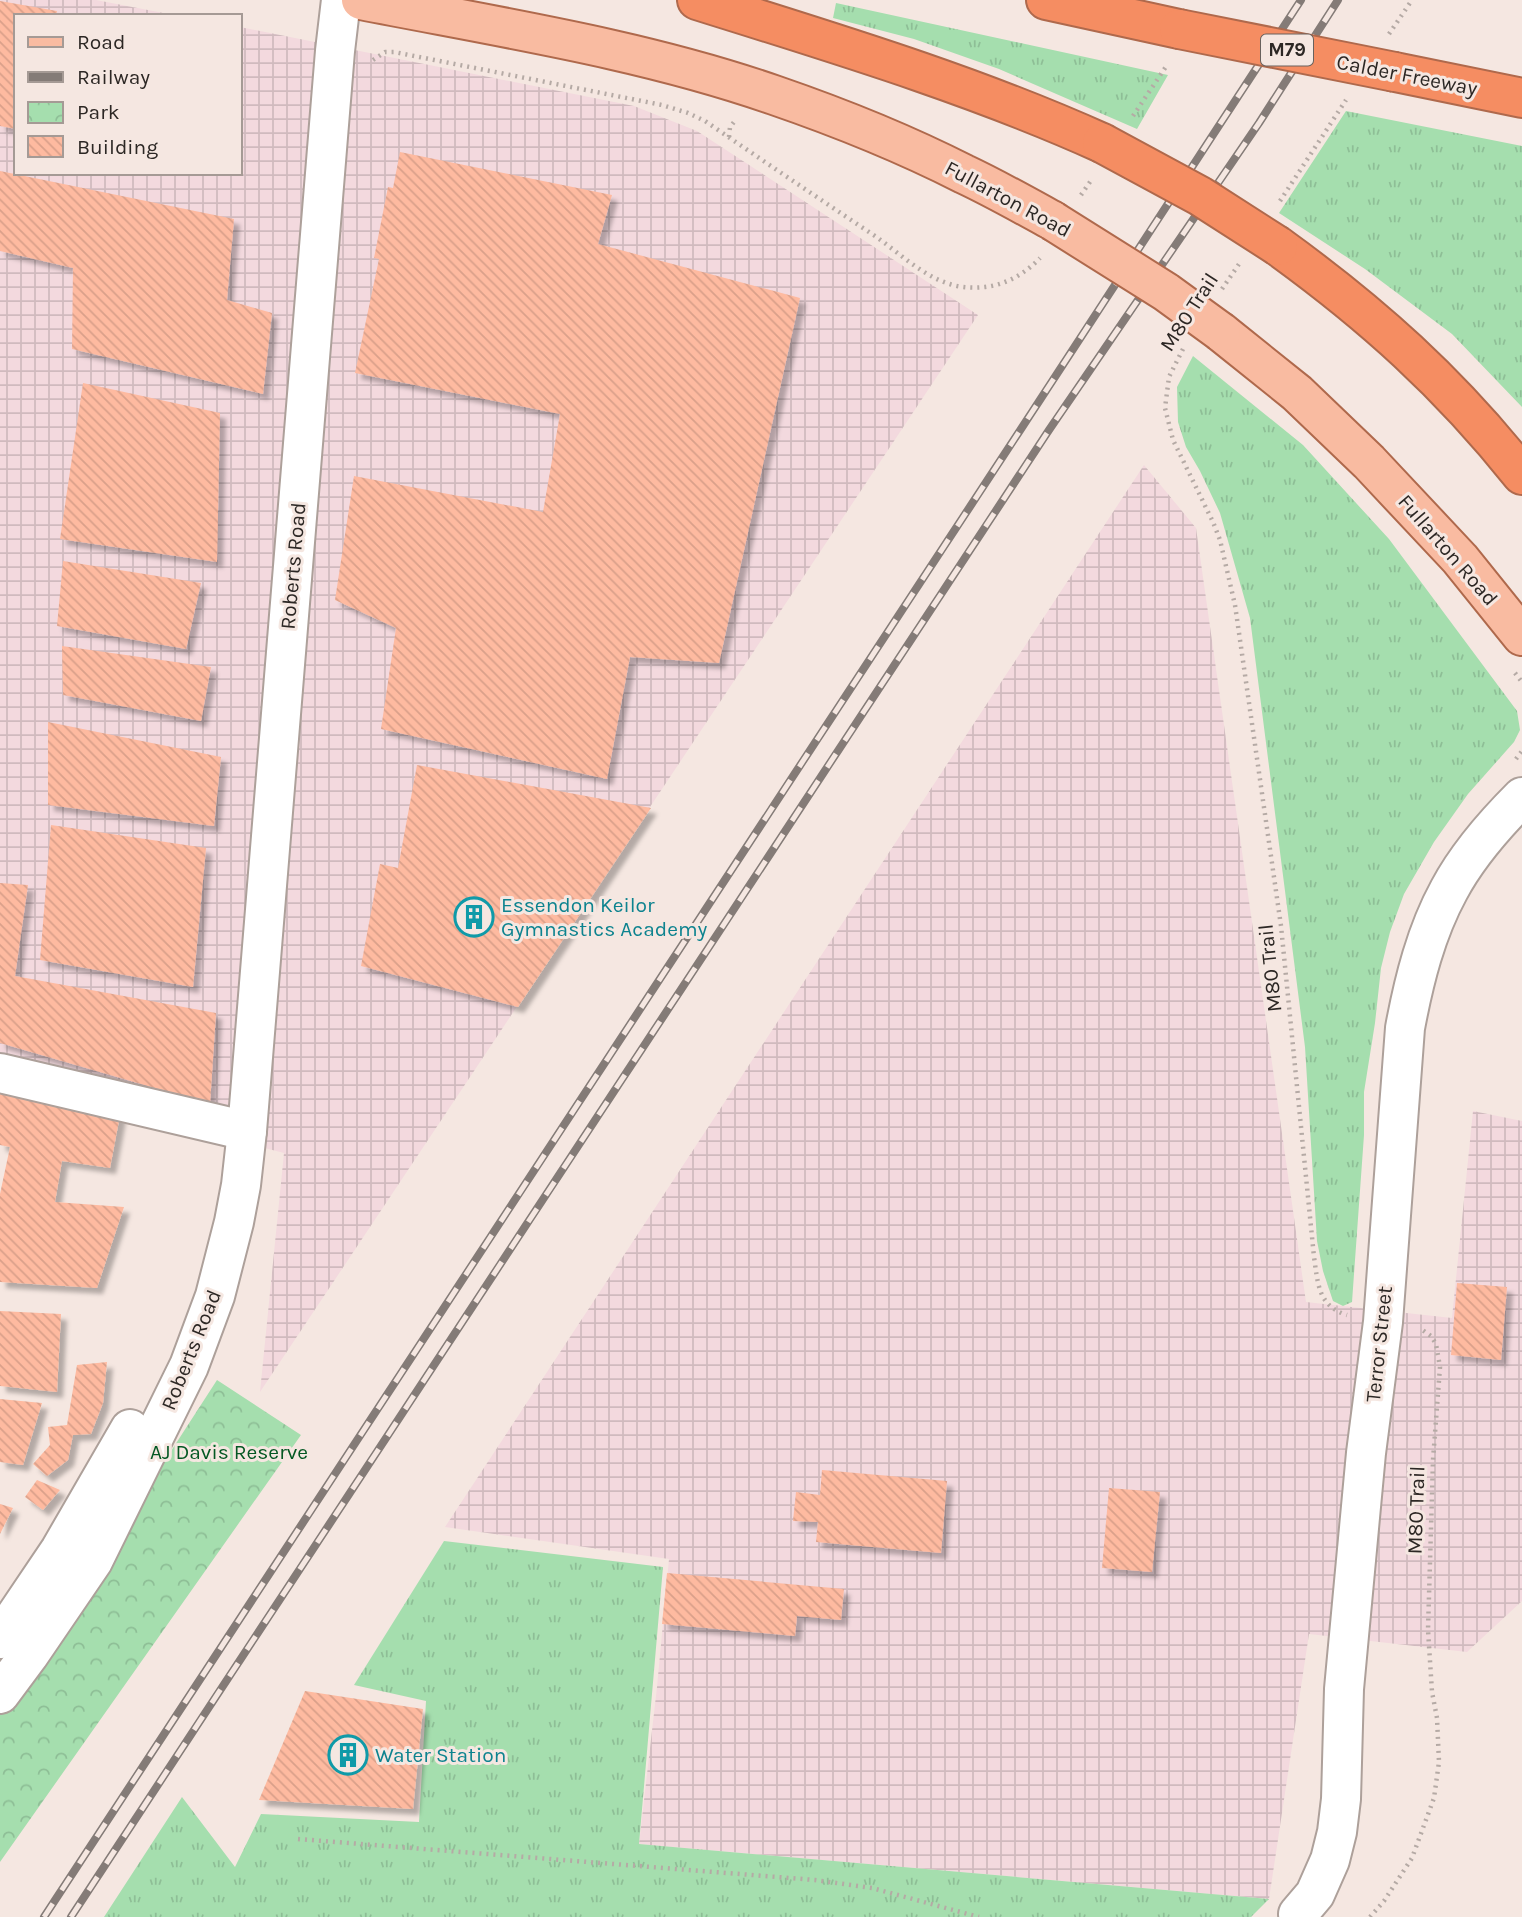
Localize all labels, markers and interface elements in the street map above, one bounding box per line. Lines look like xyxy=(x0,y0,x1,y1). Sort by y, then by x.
legend xyxy=(14,14,242,175)
text: Road xyxy=(77,30,125,54)
road number: M79 xyxy=(1261,34,1313,66)
street label: Calder Freeway xyxy=(1335,50,1480,100)
text: Railway xyxy=(77,65,150,89)
text: Park xyxy=(77,100,120,124)
text: Building xyxy=(77,135,158,159)
street label: Fullarton Road xyxy=(941,156,1075,242)
street label: M80 Trail xyxy=(1155,268,1223,356)
street label: Fullarton Road xyxy=(1393,489,1503,611)
street label: Roberts Road xyxy=(275,501,311,631)
place label: Essendon Keilor Gymnastics Academy xyxy=(501,893,708,941)
building icon: Essendon Keilor Gymnastics Academy xyxy=(453,896,495,938)
street label: M80 Trail xyxy=(1253,923,1287,1013)
street label: Terror Street xyxy=(1361,1285,1397,1403)
street label: Roberts Road xyxy=(156,1286,226,1414)
park label: AJ Davis Reserve xyxy=(150,1440,308,1464)
street label: M80 Trail xyxy=(1402,1465,1430,1555)
building icon: Water Station xyxy=(327,1734,369,1776)
place label: Water Station xyxy=(375,1743,506,1767)

